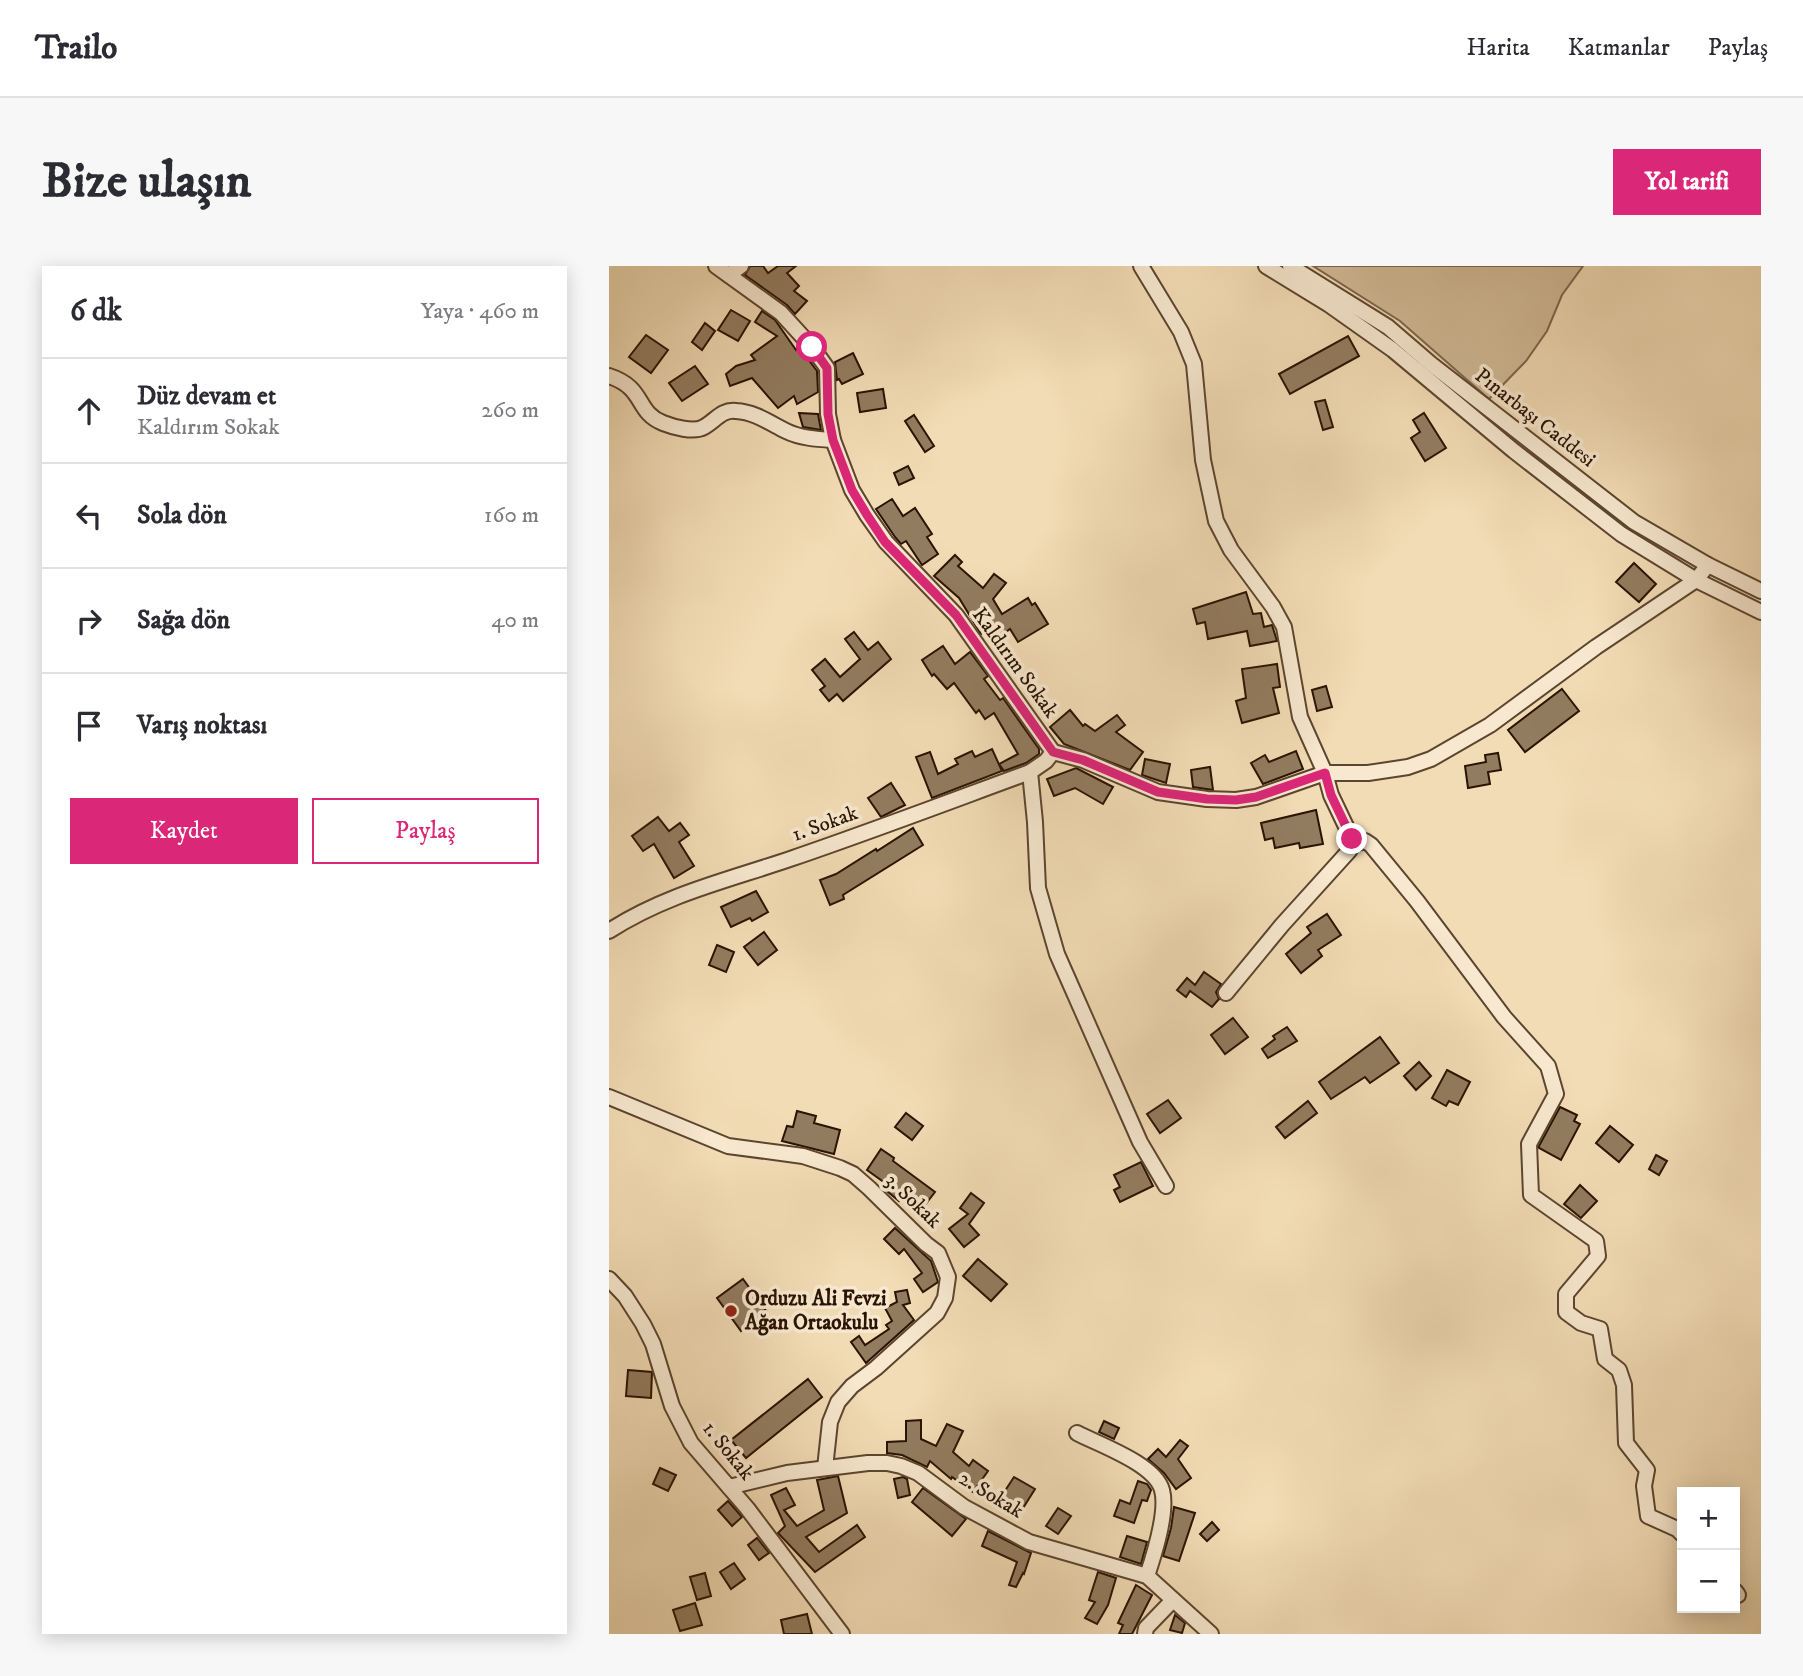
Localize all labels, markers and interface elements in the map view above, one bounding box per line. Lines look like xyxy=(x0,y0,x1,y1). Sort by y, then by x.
text: Trailo xyxy=(35,28,117,69)
text: Harita xyxy=(1466,33,1530,63)
text: Katmanlar xyxy=(1568,33,1670,63)
text: Paylaş xyxy=(1708,33,1768,63)
button: Yol tarifi xyxy=(1613,149,1761,215)
text: Bize ulaşın xyxy=(42,151,251,213)
text: 6 dk xyxy=(70,293,122,330)
text: Yaya · 460 m xyxy=(420,297,539,326)
route start xyxy=(796,331,827,362)
street label: Pınarbaşı Caddesi xyxy=(1469,363,1601,473)
text: Düz devam et xyxy=(137,380,276,413)
icon: ahead xyxy=(70,392,108,430)
text: 260 m xyxy=(481,396,539,425)
text: Kaldırım Sokak xyxy=(137,413,280,442)
icon: left xyxy=(70,497,108,535)
text: Sola dön xyxy=(137,499,227,532)
text: 160 m xyxy=(484,501,539,530)
icon: right xyxy=(70,602,108,640)
street label: Kaldırım Sokak xyxy=(966,603,1064,724)
text: Sağa dön xyxy=(137,604,230,637)
text: 40 m xyxy=(491,606,539,635)
icon: arrive xyxy=(70,707,108,745)
text: Varış noktası xyxy=(137,709,267,742)
button: Kaydet xyxy=(70,798,298,864)
button: Paylaş xyxy=(312,798,539,864)
street label: 1. Sokak xyxy=(789,800,862,848)
route end xyxy=(1336,823,1367,854)
street label: 3. Sokak xyxy=(879,1168,947,1234)
place label: Orduzu Ali Fevzi Ağan Ortaokulu xyxy=(744,1286,887,1336)
marker: Orduzu Ali Fevzi Ağan Ortaokulu xyxy=(723,1303,739,1319)
street label: 1. Sokak xyxy=(696,1416,760,1486)
street label: 2. Sokak xyxy=(954,1466,1029,1525)
map controls xyxy=(1677,1487,1740,1613)
button: + xyxy=(1677,1487,1740,1550)
button: − xyxy=(1677,1550,1740,1613)

